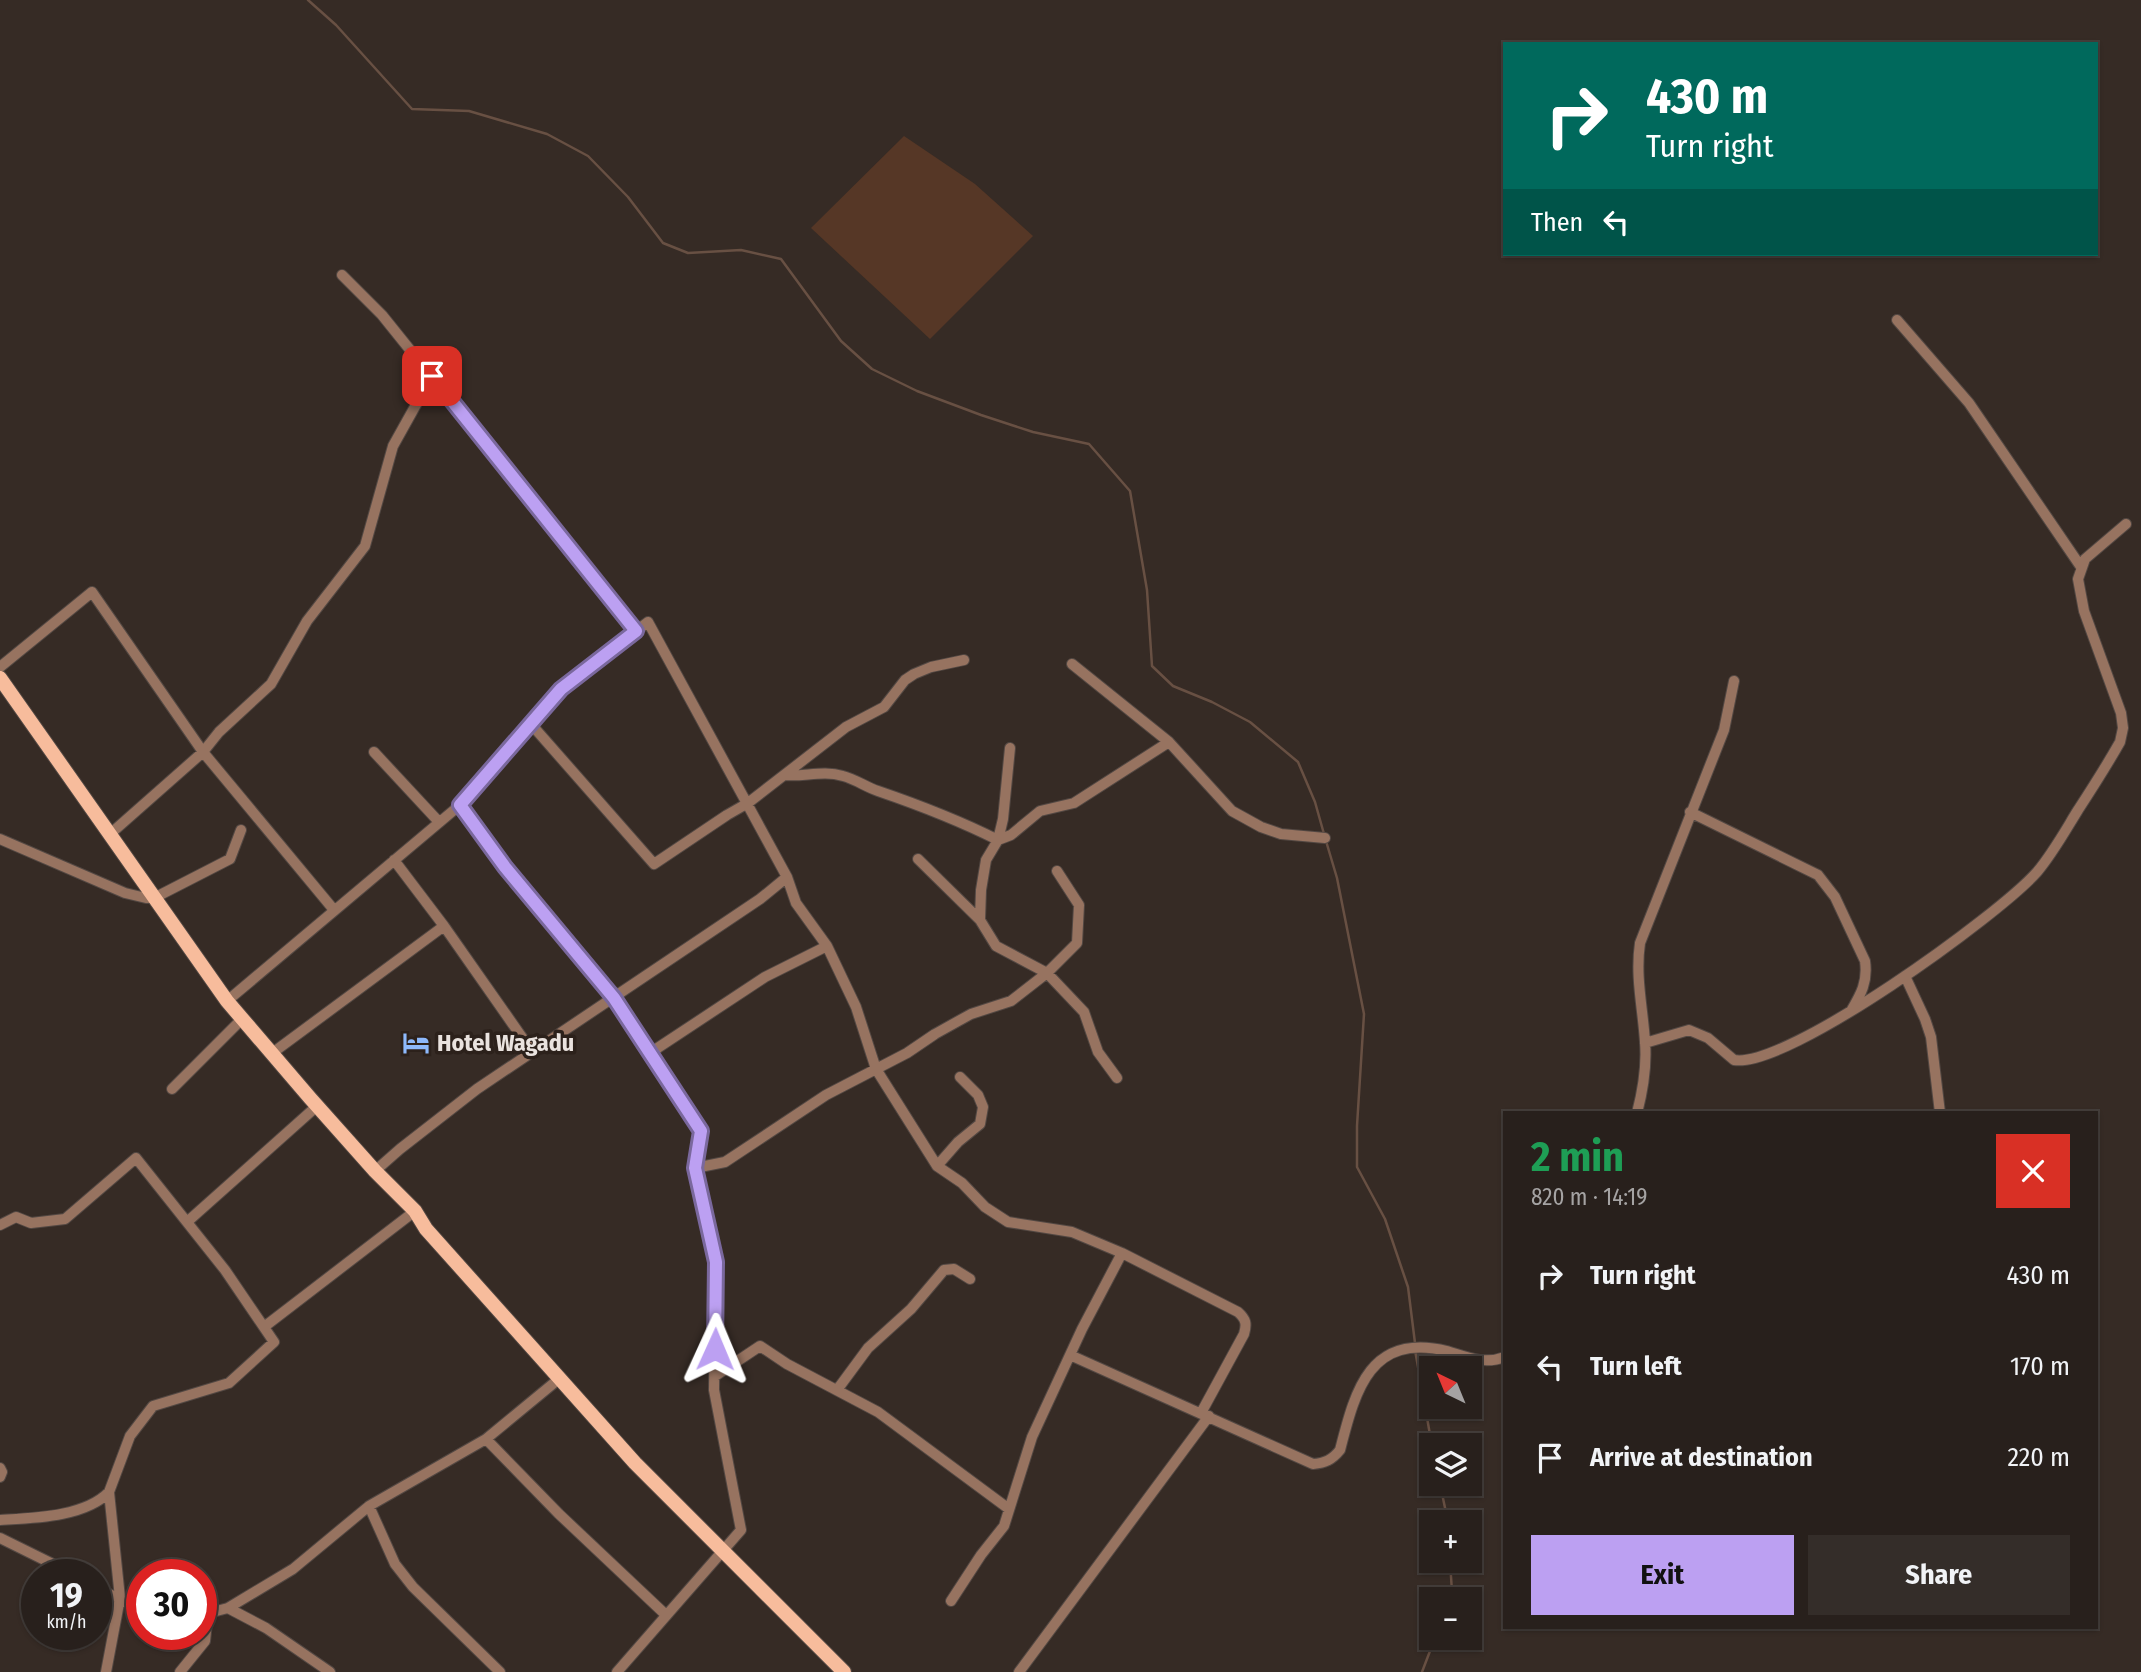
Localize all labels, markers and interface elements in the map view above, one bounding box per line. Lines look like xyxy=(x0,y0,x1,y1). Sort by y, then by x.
text: 430 m xyxy=(1646,67,1768,126)
icon: right xyxy=(1531,70,1622,161)
text: Turn right xyxy=(1646,127,1773,165)
icon: left xyxy=(1597,203,1635,241)
text: Then xyxy=(1531,207,1583,238)
pin xyxy=(402,346,462,406)
icon: arrive xyxy=(413,357,451,395)
hotel icon: Hotel Wagadu xyxy=(401,1028,431,1058)
place label: Hotel Wagadu xyxy=(437,1029,574,1057)
text: 2 min xyxy=(1531,1132,1624,1182)
button: close xyxy=(1996,1134,2070,1208)
text: 820 m · 14:19 xyxy=(1531,1183,1647,1211)
icon: right xyxy=(1531,1257,1569,1295)
text: Turn right xyxy=(1590,1260,1696,1291)
text: 430 m xyxy=(2006,1260,2070,1291)
position arrow xyxy=(678,1312,752,1386)
icon: left xyxy=(1531,1348,1569,1386)
text: Turn left xyxy=(1590,1351,1682,1382)
text: 170 m xyxy=(2010,1351,2070,1382)
north arrow xyxy=(1419,1356,1482,1419)
map controls xyxy=(1419,1356,1482,1650)
button: layers xyxy=(1419,1433,1482,1496)
icon: arrive xyxy=(1531,1439,1569,1477)
text: Arrive at destination xyxy=(1590,1442,1813,1473)
text: 220 m xyxy=(2007,1442,2070,1473)
button: + xyxy=(1419,1510,1482,1573)
button: Exit xyxy=(1531,1535,1794,1615)
button: Share xyxy=(1808,1535,2070,1615)
speed limit sign: 30 xyxy=(126,1559,217,1650)
text: 19 xyxy=(50,1574,83,1616)
button: − xyxy=(1419,1587,1482,1650)
text: km/h xyxy=(46,1611,87,1633)

